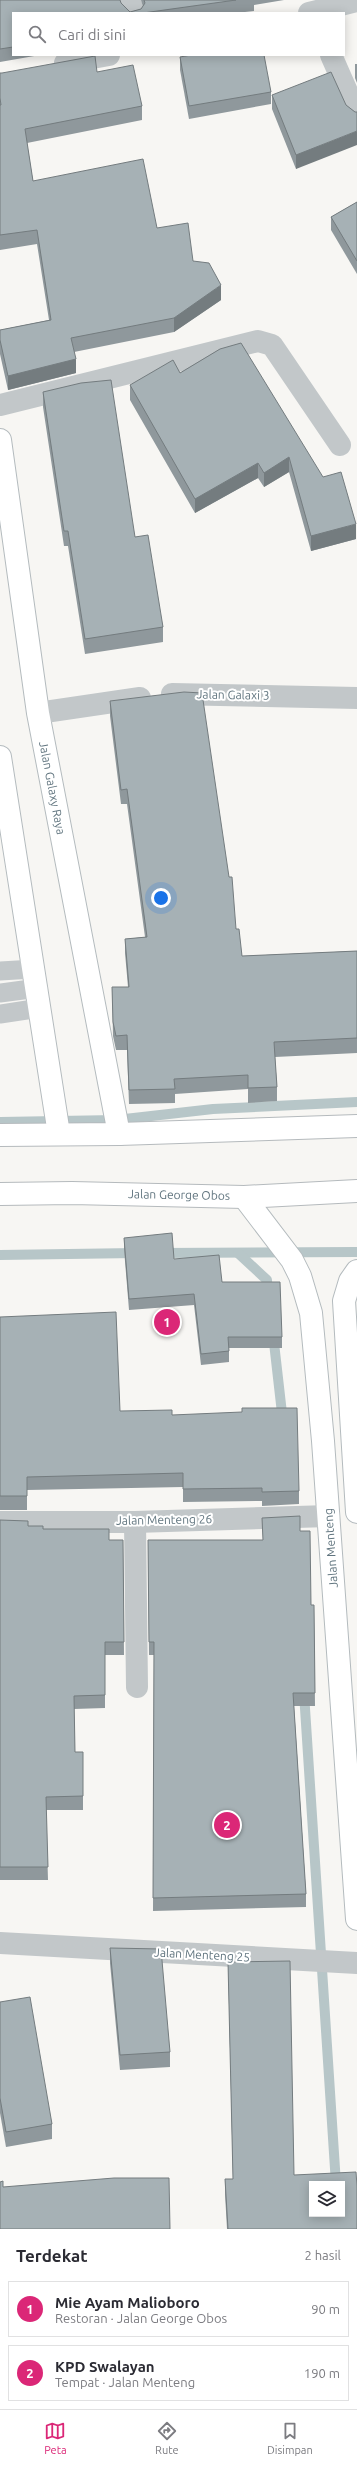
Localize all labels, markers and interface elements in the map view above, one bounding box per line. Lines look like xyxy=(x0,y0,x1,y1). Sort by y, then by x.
search box xyxy=(12,12,345,56)
icon: search xyxy=(26,23,48,45)
text: Cari di sini xyxy=(58,26,126,43)
street label: Jalan Galaxi 3 xyxy=(196,687,270,702)
street label: Jalan Galaxy Raya xyxy=(37,740,68,836)
your location xyxy=(151,888,171,908)
street label: Jalan George Obos xyxy=(128,1187,230,1202)
pin: 1 xyxy=(154,1307,180,1337)
street label: Jalan Menteng xyxy=(321,1508,340,1588)
street label: Jalan Menteng 26 xyxy=(116,1512,212,1527)
pin: 2 xyxy=(214,1810,240,1840)
street label: Jalan Menteng 25 xyxy=(154,1945,250,1964)
map controls xyxy=(309,2181,345,2217)
button: layers xyxy=(309,2181,345,2217)
text: Terdekat xyxy=(16,2246,88,2265)
text: 2 hasil xyxy=(304,2248,341,2262)
text: Mie Ayam Malioboro xyxy=(55,2294,200,2311)
text: 1 xyxy=(26,2302,34,2316)
text: 90 m xyxy=(311,2302,340,2316)
text: Restoran · Jalan George Obos xyxy=(55,2311,227,2325)
text: KPD Swalayan xyxy=(55,2358,155,2375)
text: 2 xyxy=(26,2366,34,2380)
text: 190 m xyxy=(304,2366,340,2380)
text: Tempat · Jalan Menteng xyxy=(55,2375,195,2389)
tab: Peta xyxy=(44,2420,67,2456)
tab: Rute xyxy=(155,2420,179,2456)
tab: Disimpan xyxy=(267,2420,313,2456)

